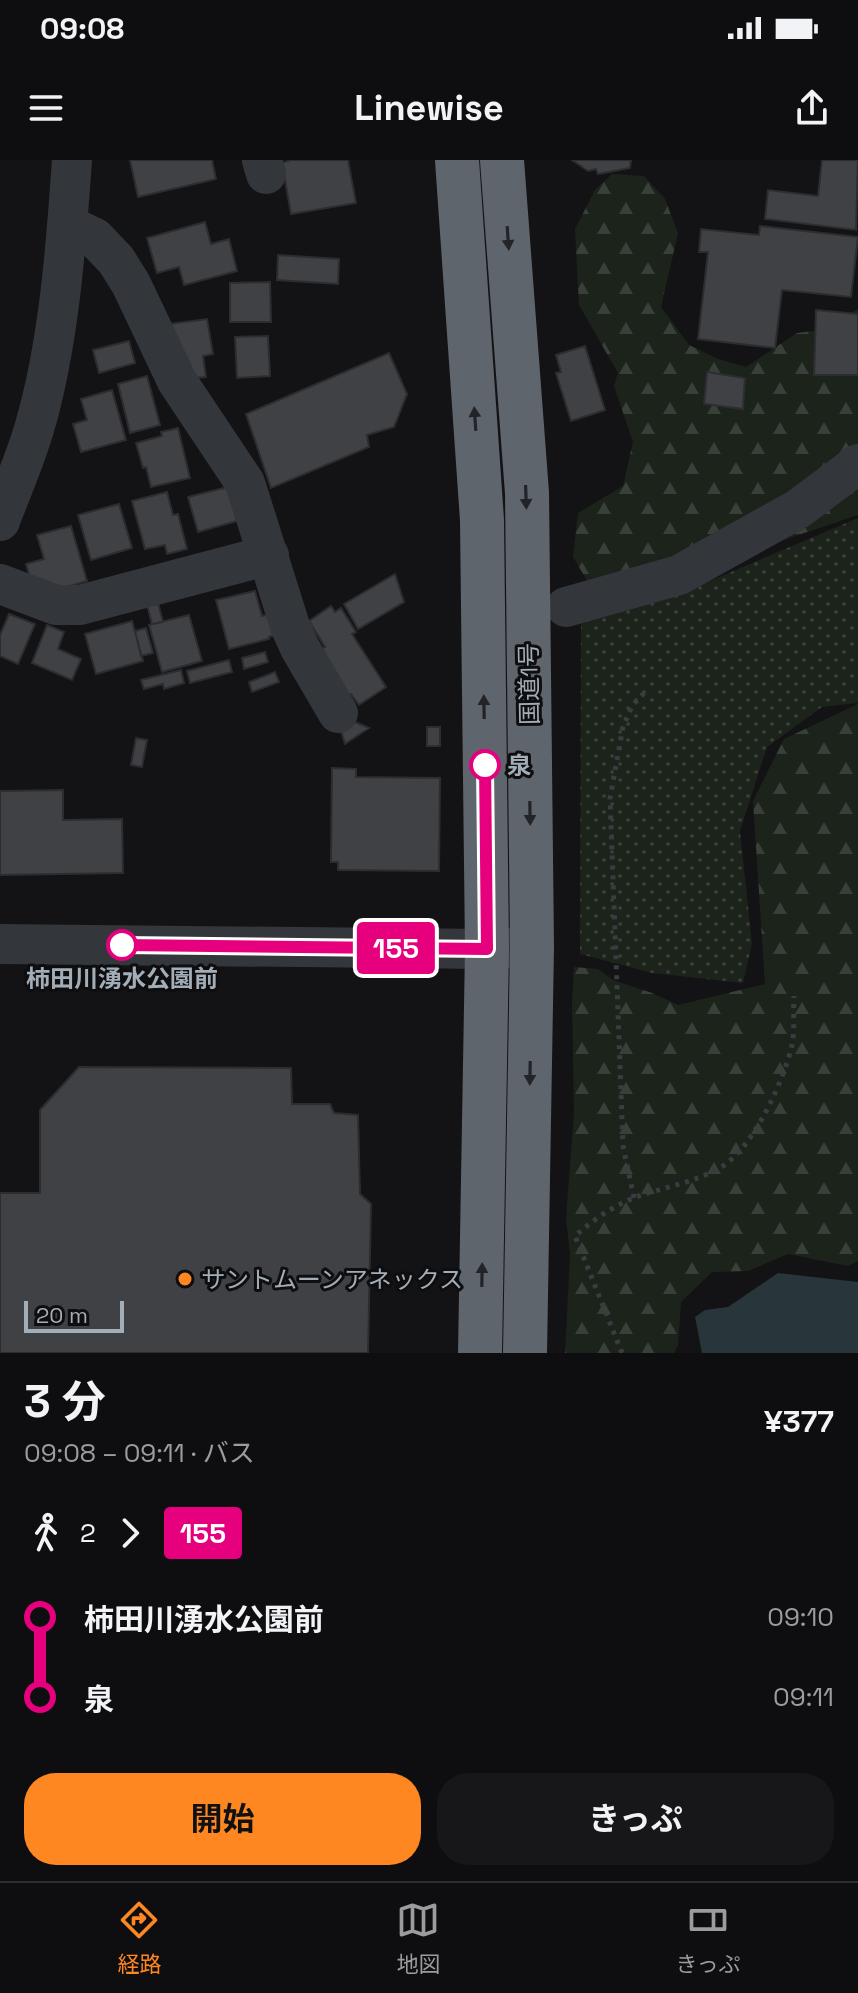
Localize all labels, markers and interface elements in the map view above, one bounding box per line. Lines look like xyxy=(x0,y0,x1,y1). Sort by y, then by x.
text: 09:08 xyxy=(40,9,124,48)
text: Linewise xyxy=(354,85,504,131)
icon: menu xyxy=(24,86,68,130)
icon: share xyxy=(790,86,834,130)
one-way arrow xyxy=(502,226,515,251)
one-way arrow xyxy=(468,406,481,431)
one-way arrow xyxy=(520,485,533,510)
street label: 国道1号 xyxy=(513,643,545,725)
one-way arrow xyxy=(478,694,490,719)
marker: 泉 xyxy=(470,750,500,780)
place label: 泉 xyxy=(507,750,531,781)
one-way arrow xyxy=(524,801,536,826)
line badge: 155 xyxy=(350,922,442,974)
marker: 柿田川湧水公園前 xyxy=(107,930,137,960)
text: 155 xyxy=(373,930,419,966)
place label: 柿田川湧水公園前 xyxy=(26,963,218,994)
one-way arrow xyxy=(523,1061,536,1086)
one-way arrow xyxy=(475,1262,488,1287)
place label: サントムーンアネックス xyxy=(201,1264,463,1295)
marker: サントムーンアネックス xyxy=(176,1270,194,1288)
scale bar xyxy=(24,1297,124,1333)
text: 20 m xyxy=(36,1301,88,1329)
text: 3 分 xyxy=(24,1374,106,1430)
text: ¥377 xyxy=(764,1402,834,1441)
text: 09:08 – 09:11 · バス xyxy=(24,1436,255,1470)
icon: walk xyxy=(24,1511,68,1555)
icon: forward xyxy=(108,1511,152,1555)
text: 155 xyxy=(180,1515,226,1551)
text: 2 xyxy=(80,1516,96,1550)
text: 柿田川湧水公園前 xyxy=(84,1600,324,1639)
text: 09:10 xyxy=(767,1600,834,1634)
text: 泉 xyxy=(84,1680,114,1719)
text: 09:11 xyxy=(773,1680,834,1714)
button: 開始 xyxy=(24,1773,421,1865)
button: きっぷ xyxy=(437,1773,834,1865)
tab: 経路 xyxy=(117,1898,161,1978)
tab: 地図 xyxy=(396,1898,440,1978)
tab: きっぷ xyxy=(675,1898,741,1978)

